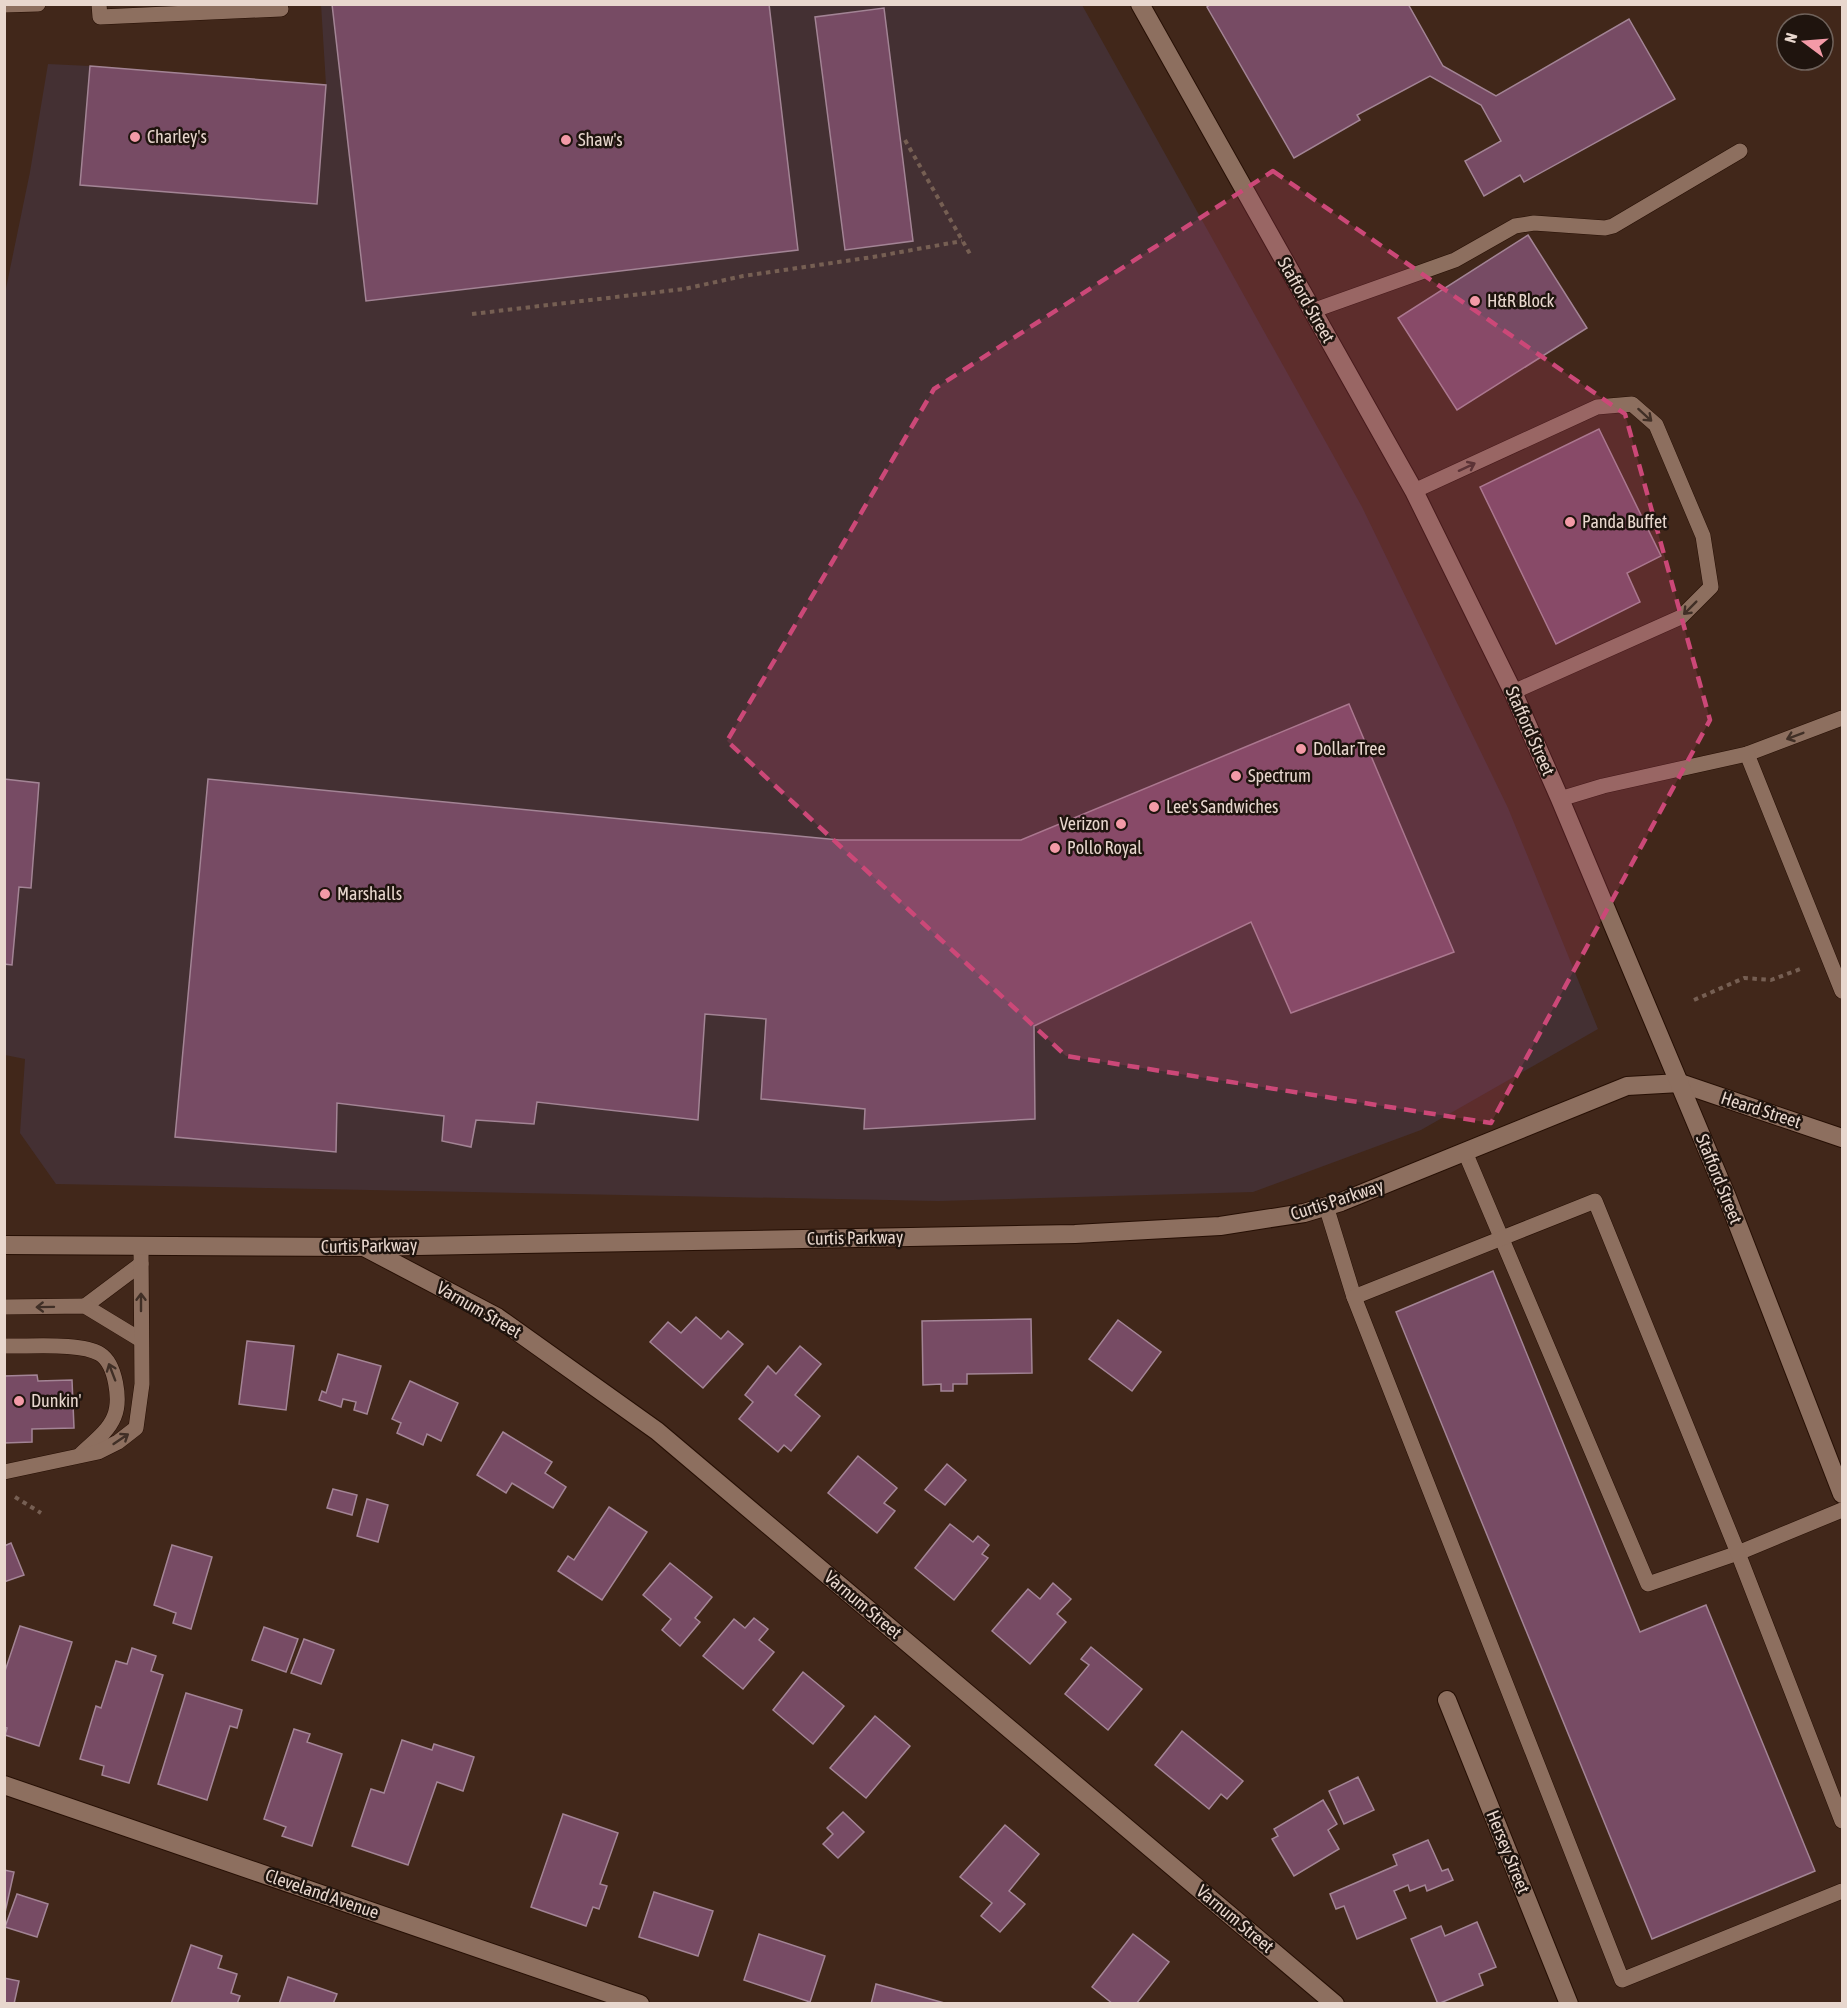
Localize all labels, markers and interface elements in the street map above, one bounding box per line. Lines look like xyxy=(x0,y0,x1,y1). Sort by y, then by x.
north arrow xyxy=(1775,12,1835,72)
text: N xyxy=(1781,31,1801,45)
place label: Charley's xyxy=(147,126,207,147)
place label: Shaw's xyxy=(578,129,623,150)
marker: Charley's xyxy=(128,130,142,144)
marker: Shaw's xyxy=(559,133,573,147)
street label: Stafford Street xyxy=(1274,253,1339,346)
place label: H&R Block xyxy=(1487,290,1555,311)
marker: H&R Block xyxy=(1468,294,1482,308)
one-way arrow xyxy=(1637,408,1652,422)
one-way arrow xyxy=(1458,460,1476,472)
place label: Panda Buffet xyxy=(1582,511,1667,532)
marker: Panda Buffet xyxy=(1563,515,1577,529)
one-way arrow xyxy=(1683,600,1698,615)
street label: Stafford Street xyxy=(1502,683,1559,779)
one-way arrow xyxy=(1786,731,1805,742)
place label: Dollar Tree xyxy=(1313,738,1386,759)
marker: Dollar Tree xyxy=(1294,742,1308,756)
place label: Spectrum xyxy=(1248,765,1311,786)
marker: Spectrum xyxy=(1229,769,1243,783)
place label: Lee's Sandwiches xyxy=(1166,796,1278,817)
marker: Lee's Sandwiches xyxy=(1147,800,1161,814)
place label: Verizon xyxy=(1060,813,1109,834)
marker: Verizon xyxy=(1114,817,1128,831)
place label: Pollo Royal xyxy=(1067,837,1142,858)
marker: Pollo Royal xyxy=(1048,841,1062,855)
place label: Marshalls xyxy=(337,883,402,904)
marker: Marshalls xyxy=(318,887,332,901)
street label: Heard Street xyxy=(1719,1087,1804,1132)
street label: Stafford Street xyxy=(1692,1131,1747,1227)
street label: Curtis Parkway xyxy=(1288,1175,1386,1224)
street label: Curtis Parkway xyxy=(807,1226,903,1249)
street label: Curtis Parkway xyxy=(321,1234,417,1257)
street label: Varnum Street xyxy=(433,1277,525,1342)
one-way arrow xyxy=(135,1292,147,1312)
one-way arrow xyxy=(35,1301,55,1312)
one-way arrow xyxy=(105,1363,116,1382)
place label: Dunkin' xyxy=(31,1390,81,1411)
marker: Dunkin' xyxy=(12,1394,26,1408)
one-way arrow xyxy=(112,1433,128,1445)
street label: Varnum Street xyxy=(820,1566,906,1643)
street label: Hersey Street xyxy=(1482,1807,1535,1896)
street label: Cleveland Avenue xyxy=(263,1864,382,1923)
street label: Varnum Street xyxy=(1192,1880,1278,1957)

